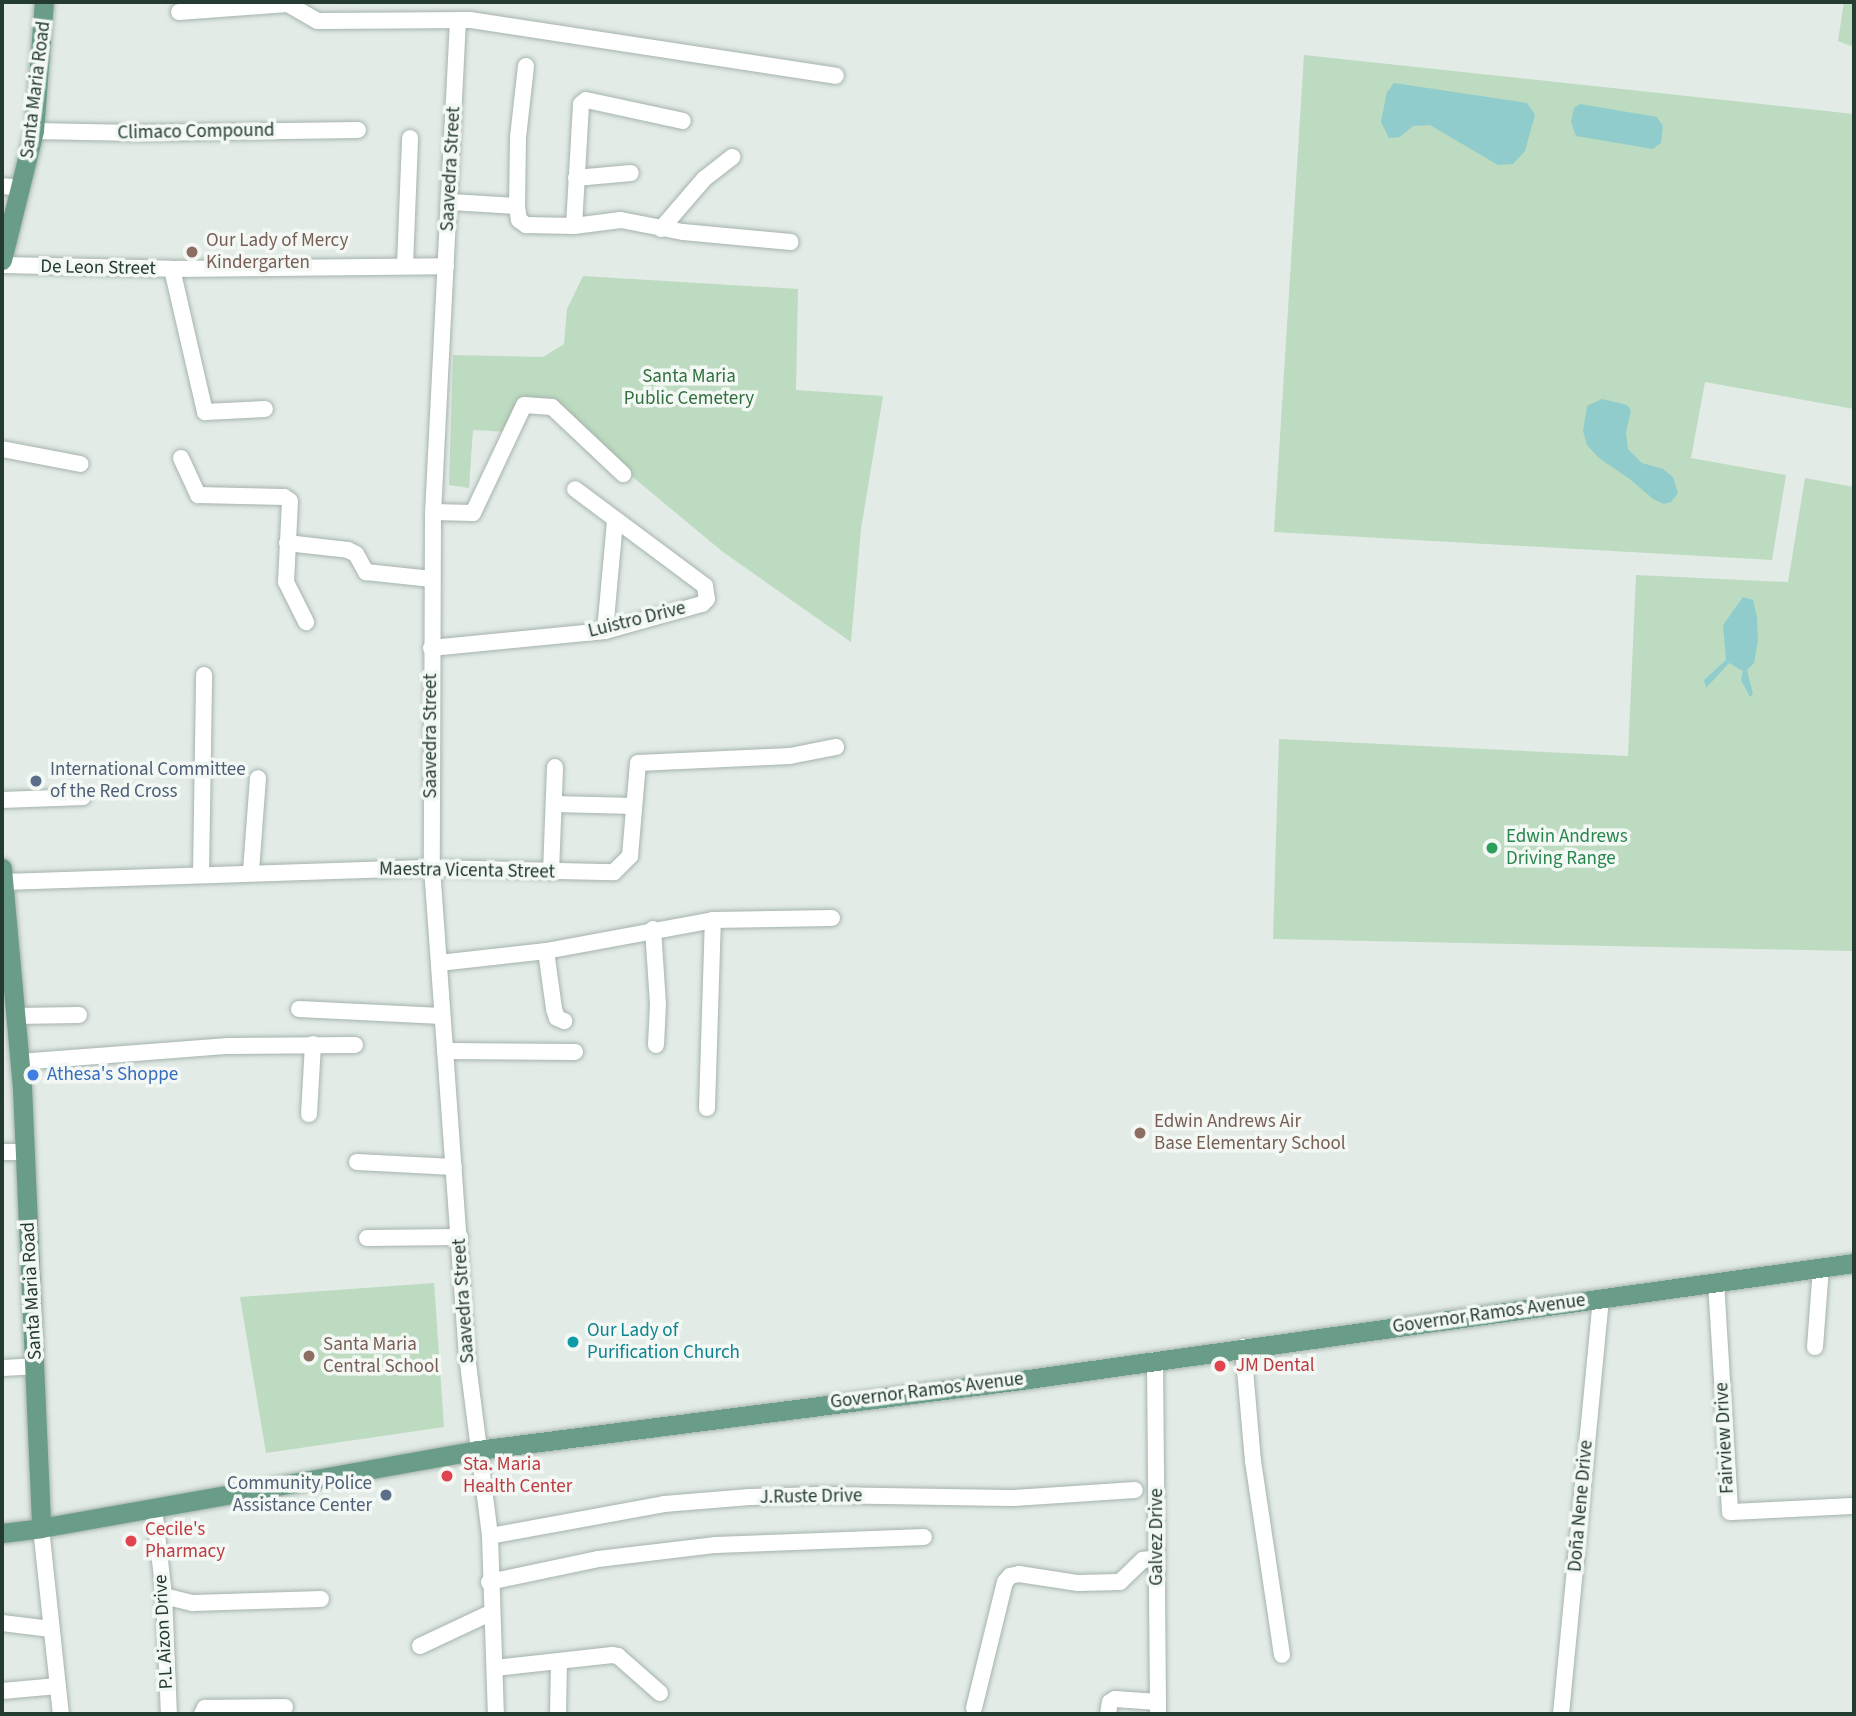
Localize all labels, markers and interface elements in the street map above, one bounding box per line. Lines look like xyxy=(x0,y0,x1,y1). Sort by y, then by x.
street label: Santa Maria Road xyxy=(16,20,56,160)
street label: Saavedra Street xyxy=(436,106,466,232)
street label: Climaco Compound xyxy=(117,119,275,145)
place label: Our Lady of Mercy Kindergarten xyxy=(206,230,348,274)
marker: Our Lady of Mercy Kindergarten xyxy=(184,244,200,260)
street label: De Leon Street xyxy=(40,256,156,280)
park label: Santa Maria Public Cemetery xyxy=(624,366,754,410)
street label: Luistro Drive xyxy=(586,597,688,643)
street label: Saavedra Street xyxy=(420,673,442,799)
place label: International Committee of the Red Cross xyxy=(50,759,246,803)
marker: International Committee of the Red Cross xyxy=(28,773,44,789)
place label: Edwin Andrews Driving Range xyxy=(1506,826,1628,870)
marker: Edwin Andrews Driving Range xyxy=(1484,840,1500,856)
street label: Maestra Vicenta Street xyxy=(379,858,555,884)
place label: Athesa's Shoppe xyxy=(47,1064,178,1086)
marker: Athesa's Shoppe xyxy=(25,1067,41,1083)
place label: Edwin Andrews Air Base Elementary School xyxy=(1154,1111,1346,1155)
marker: Edwin Andrews Air Base Elementary School xyxy=(1132,1125,1148,1141)
street label: Santa Maria Road xyxy=(17,1221,47,1361)
street label: Saavedra Street xyxy=(448,1238,480,1364)
street label: Governor Ramos Avenue xyxy=(1391,1289,1587,1339)
place label: Our Lady of Purification Church xyxy=(587,1320,740,1364)
place label: Santa Maria Central School xyxy=(323,1334,439,1378)
marker: Our Lady of Purification Church xyxy=(565,1334,581,1350)
marker: Santa Maria Central School xyxy=(301,1348,317,1364)
place label: JM Dental xyxy=(1236,1355,1315,1377)
marker: JM Dental xyxy=(1210,1356,1230,1376)
street label: Governor Ramos Avenue xyxy=(829,1368,1025,1414)
street label: Fairview Drive xyxy=(1711,1382,1739,1494)
street label: Doña Nene Drive xyxy=(1564,1439,1598,1573)
place label: Sta. Maria Health Center xyxy=(463,1454,572,1498)
marker: Sta. Maria Health Center xyxy=(437,1466,457,1486)
place label: Community Police Assistance Center xyxy=(227,1473,372,1517)
street label: J.Ruste Drive xyxy=(759,1485,863,1509)
marker: Community Police Assistance Center xyxy=(378,1487,394,1503)
street label: Galvez Drive xyxy=(1146,1488,1168,1586)
place label: Cecile's Pharmacy xyxy=(145,1519,225,1563)
marker: Cecile's Pharmacy xyxy=(123,1533,139,1549)
street label: P.L Aizon Drive xyxy=(150,1574,178,1690)

